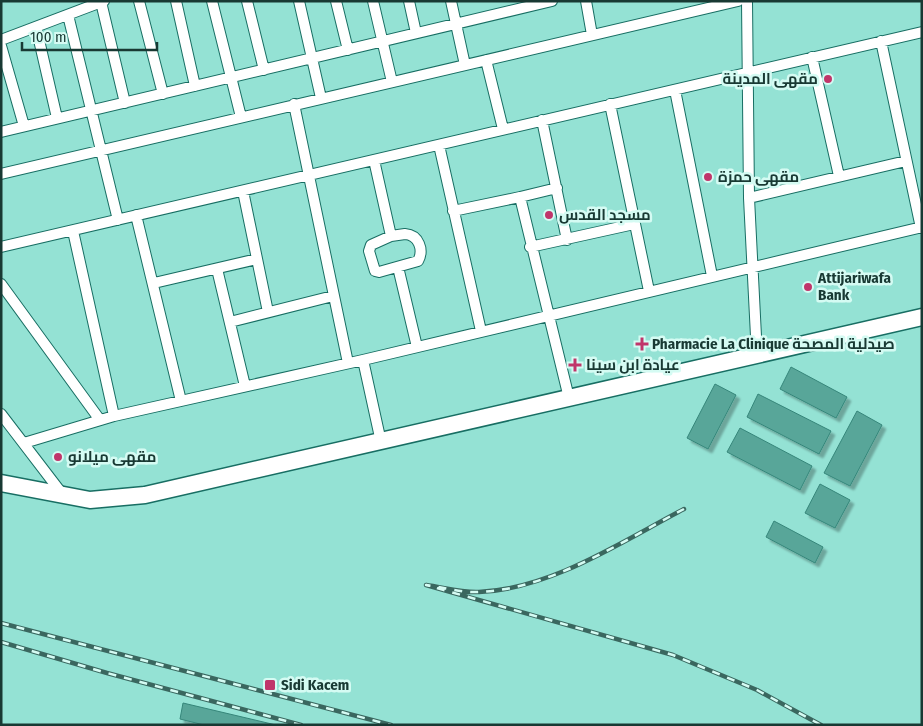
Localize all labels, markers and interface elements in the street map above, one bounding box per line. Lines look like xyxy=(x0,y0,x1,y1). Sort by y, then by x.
scale bar xyxy=(22,20,158,52)
text: 100 m xyxy=(30,28,67,46)
place label: مقهى المدينة xyxy=(723,70,818,88)
marker: مقهى المدينة xyxy=(822,73,834,85)
place label: مقهى حمزة xyxy=(718,168,799,186)
marker: مقهى حمزة xyxy=(702,171,714,183)
place label: مسجد القدس xyxy=(559,206,651,224)
marker: مسجد القدس xyxy=(543,209,555,221)
place label: Attijariwafa Bank xyxy=(817,269,891,304)
marker: Attijariwafa Bank xyxy=(802,281,814,293)
place label: Pharmacie La Clinique صيدلية المصحة xyxy=(652,335,895,353)
marker: Pharmacie La Clinique صيدلية المصحة xyxy=(636,338,648,350)
place label: عيادة ابن سينا xyxy=(586,356,680,374)
marker: عيادة ابن سينا xyxy=(568,358,582,372)
place label: مقهى ميلانو xyxy=(68,448,156,466)
marker: مقهى ميلانو xyxy=(52,451,64,463)
place label: Sidi Kacem xyxy=(281,676,349,694)
marker: Sidi Kacem xyxy=(263,678,277,692)

